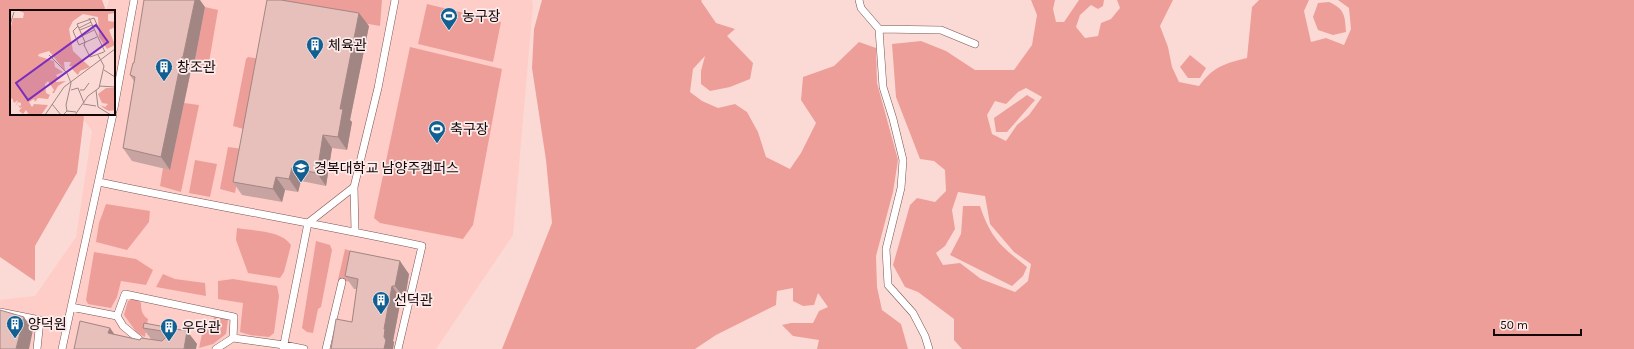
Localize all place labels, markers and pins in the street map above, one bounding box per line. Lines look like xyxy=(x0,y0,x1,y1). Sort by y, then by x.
sports icon: 농구장 xyxy=(439,6,459,31)
place label: 농구장 xyxy=(462,8,501,25)
building icon: 체육관 xyxy=(305,35,325,60)
place label: 체육관 xyxy=(328,37,367,54)
building icon: 창조관 xyxy=(154,57,174,82)
place label: 창조관 xyxy=(177,59,216,76)
sports icon: 축구장 xyxy=(427,119,447,144)
place label: 축구장 xyxy=(450,121,489,138)
school or university icon: 경복대학교 남양주캠퍼스 xyxy=(291,158,311,183)
place label: 경복대학교 남양주캠퍼스 xyxy=(314,160,459,177)
building icon: 선덕관 xyxy=(371,290,391,315)
place label: 선덕관 xyxy=(394,292,433,309)
building icon: 양덕원 xyxy=(5,314,25,339)
place label: 양덕원 xyxy=(28,316,67,333)
building icon: 우당관 xyxy=(159,317,179,342)
place label: 우당관 xyxy=(182,319,221,336)

